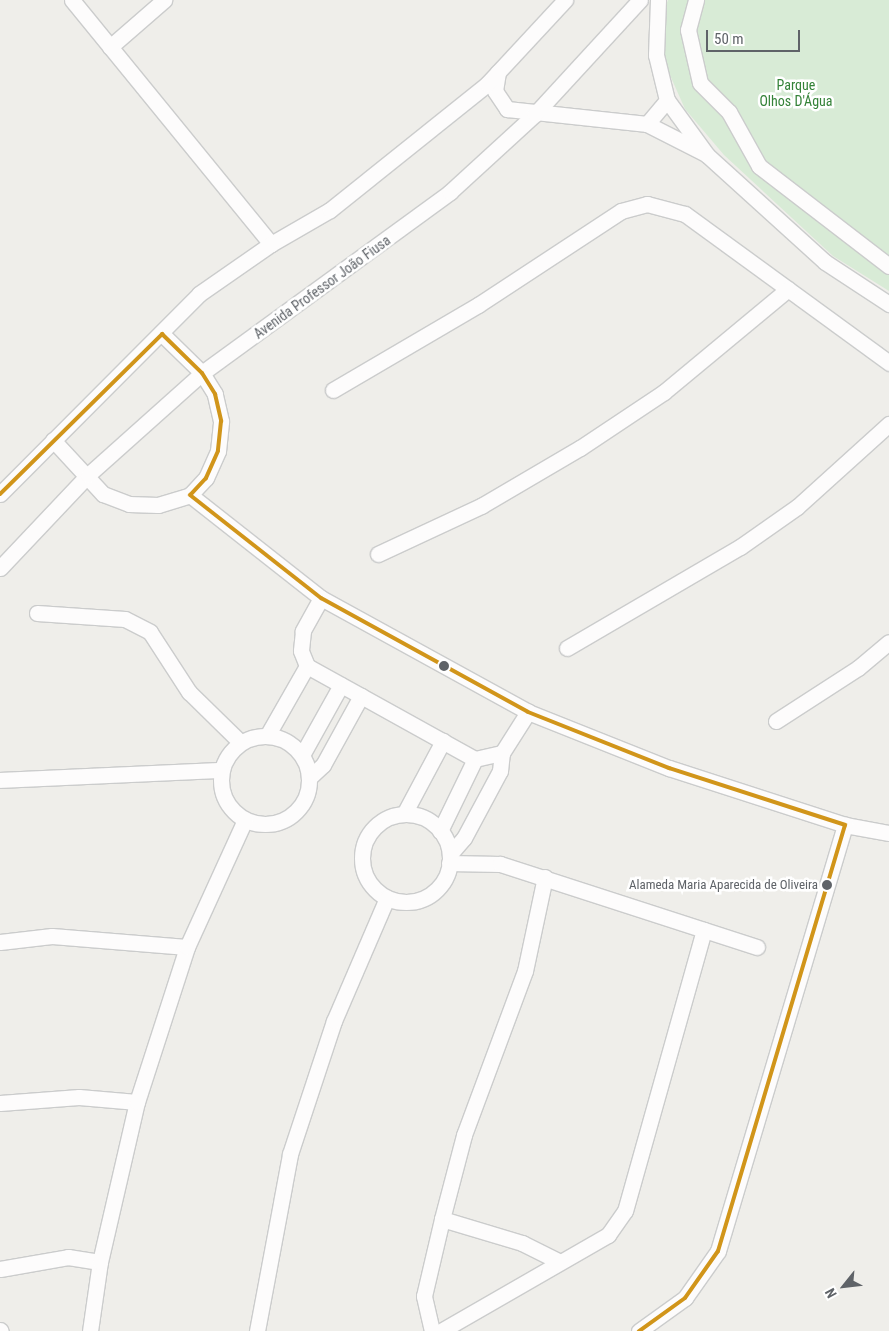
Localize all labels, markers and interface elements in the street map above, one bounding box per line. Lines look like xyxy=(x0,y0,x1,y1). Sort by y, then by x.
scale bar xyxy=(709,20,803,52)
text: 50 m xyxy=(714,30,744,48)
park label: Parque Olhos D'Água xyxy=(759,77,833,110)
street label: Avenida Professor João Fiusa xyxy=(250,232,394,342)
unlabelled marker xyxy=(439,661,449,671)
place label: Alameda Maria Aparecida de Oliveira xyxy=(629,877,818,893)
marker: Alameda Maria Aparecida de Oliveira xyxy=(822,880,832,890)
north arrow xyxy=(819,1261,869,1311)
text: N xyxy=(822,1286,840,1301)

